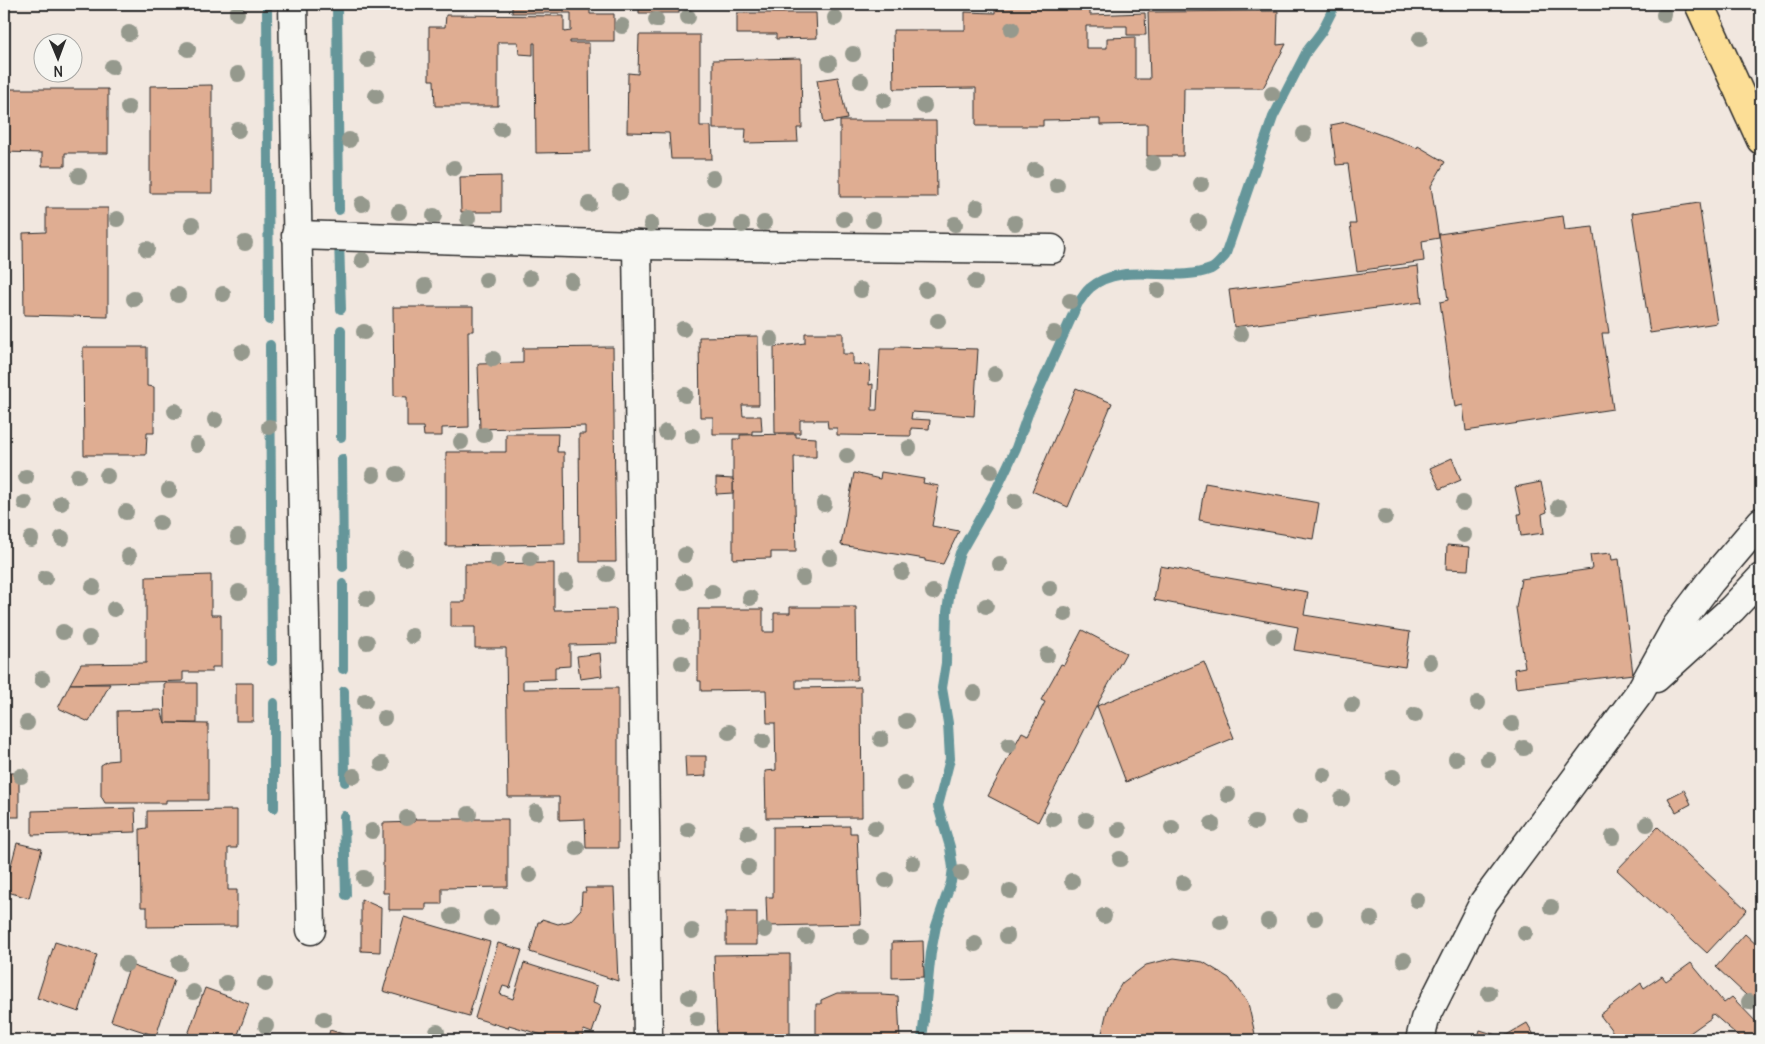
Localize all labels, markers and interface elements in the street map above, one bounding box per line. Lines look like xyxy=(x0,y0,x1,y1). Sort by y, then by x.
north arrow xyxy=(32,32,82,82)
text: N xyxy=(53,62,63,80)

